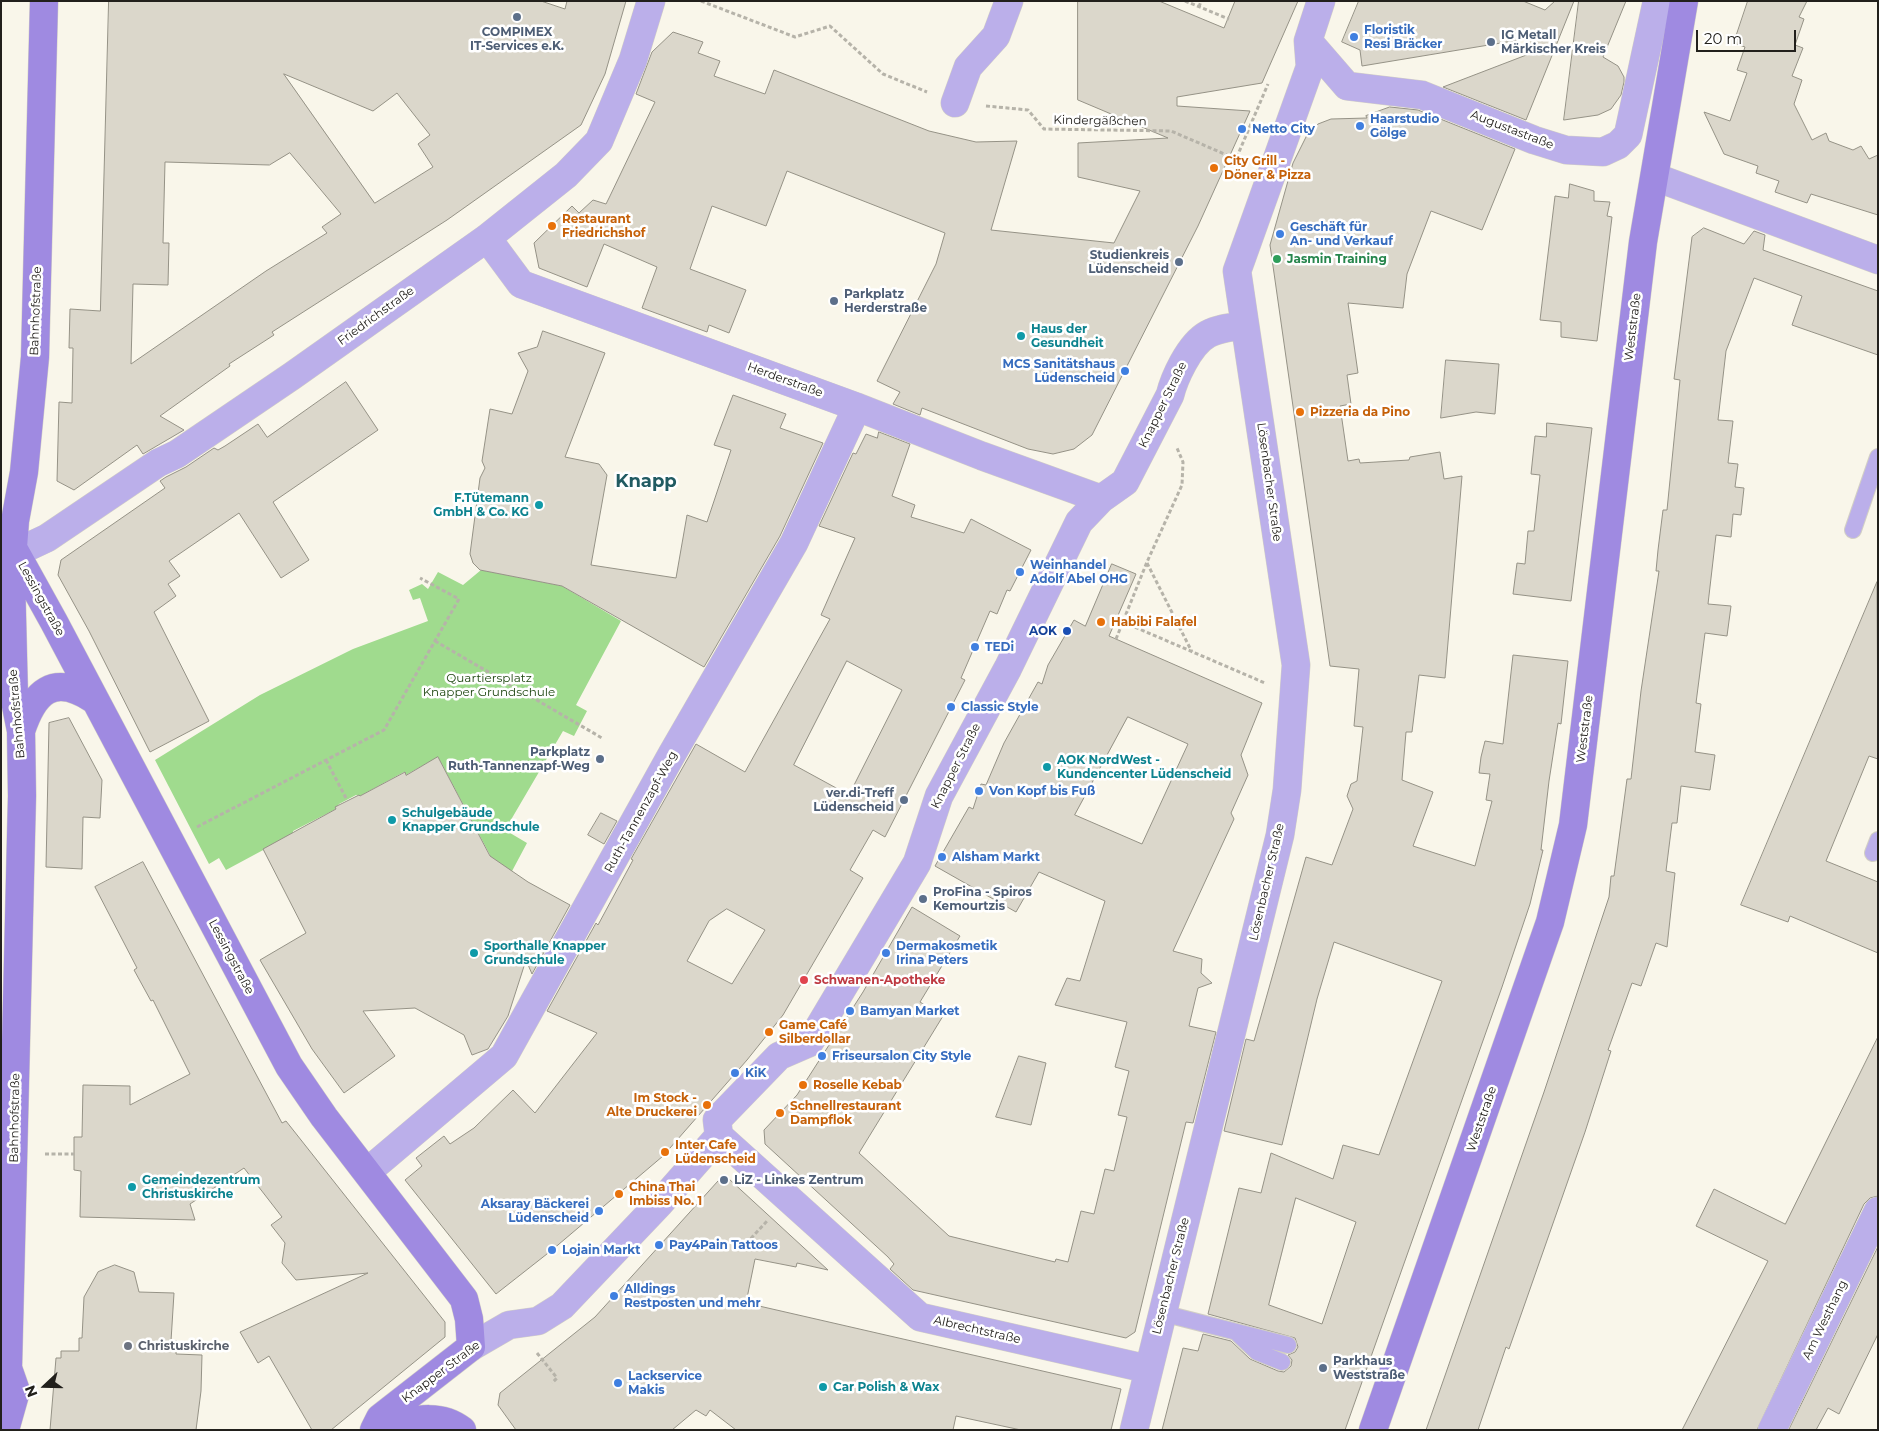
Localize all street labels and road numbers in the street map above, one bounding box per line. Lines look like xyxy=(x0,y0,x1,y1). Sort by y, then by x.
street label: Augustastraße xyxy=(1468,108,1556,152)
street label: Kindergäßchen xyxy=(1053,113,1147,129)
street label: Bahnhofstraße xyxy=(27,266,45,356)
street label: Friedrichstraße xyxy=(335,283,417,349)
street label: Weststraße xyxy=(1622,292,1644,362)
street label: Herderstraße xyxy=(745,360,825,400)
street label: Knapper Straße xyxy=(1136,360,1190,450)
street label: Lösenbacher Straße xyxy=(1254,422,1284,542)
street label: Lessingstraße xyxy=(15,559,67,639)
street label: Bahnhofstraße xyxy=(6,669,28,759)
street label: Weststraße xyxy=(1574,694,1596,764)
street label: Knapper Straße xyxy=(928,721,984,811)
street label: Ruth-Tannenzapf-Weg xyxy=(602,749,680,875)
street label: Lösenbacher Straße xyxy=(1247,822,1287,942)
street label: Lessingstraße xyxy=(205,917,257,997)
street label: Bahnhofstraße xyxy=(7,1073,23,1163)
street label: Weststraße xyxy=(1464,1084,1500,1154)
street label: Lösenbacher Straße xyxy=(1150,1216,1192,1336)
street label: Am Westhang xyxy=(1800,1278,1850,1362)
street label: Albrechtstraße xyxy=(932,1313,1022,1347)
street label: Knapper Straße xyxy=(399,1338,483,1406)

